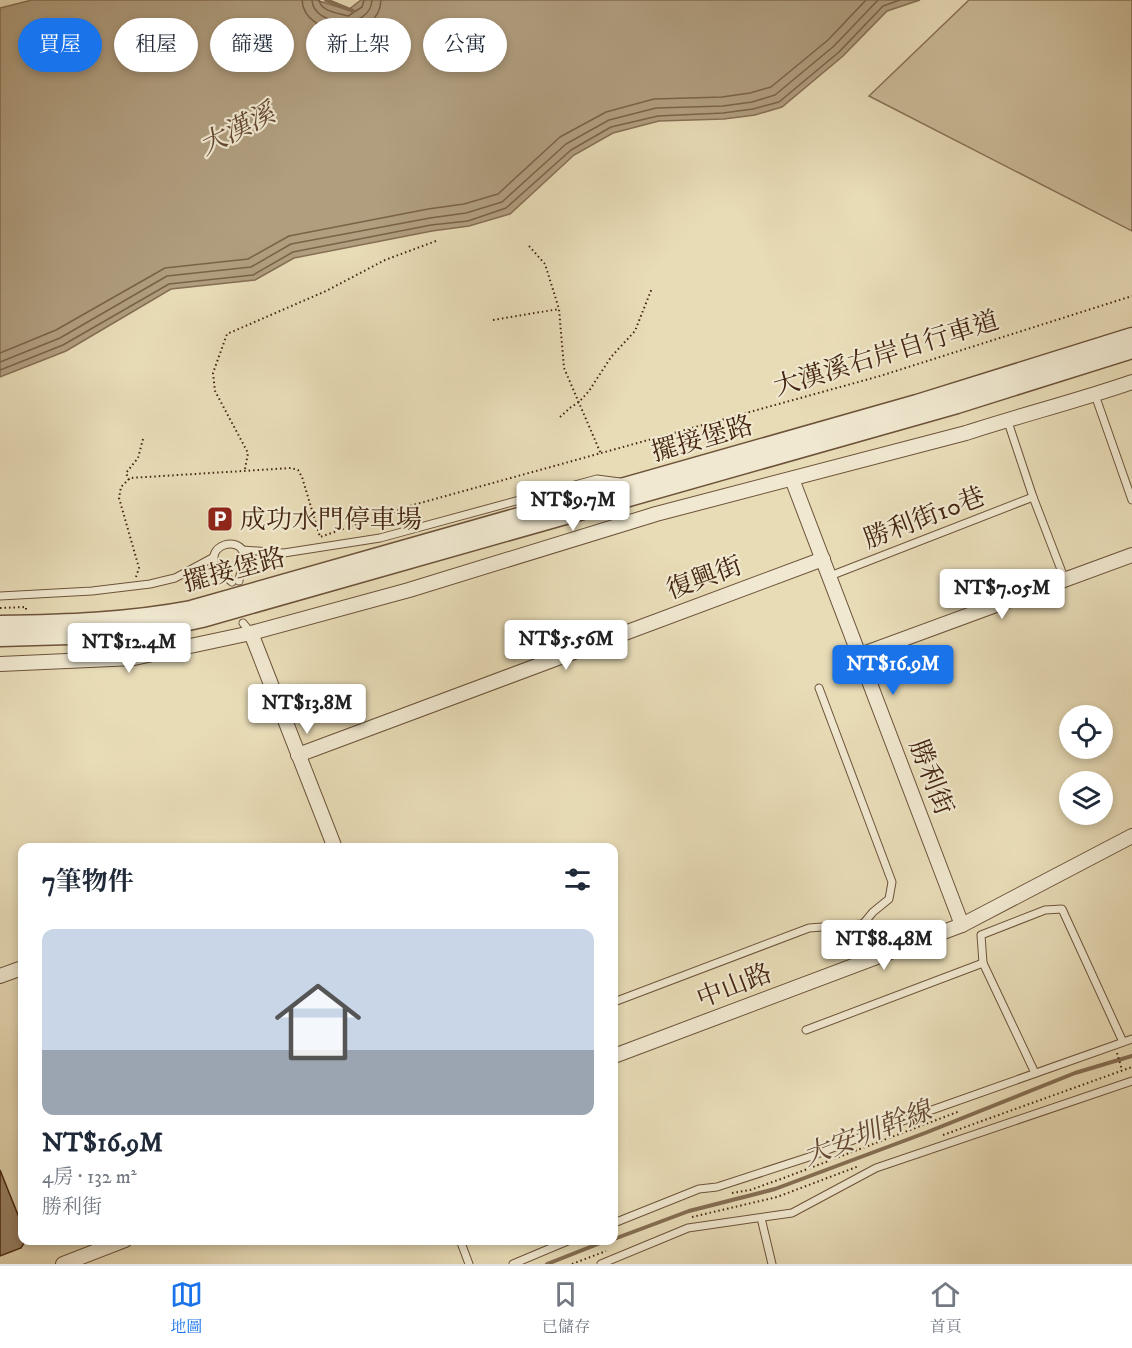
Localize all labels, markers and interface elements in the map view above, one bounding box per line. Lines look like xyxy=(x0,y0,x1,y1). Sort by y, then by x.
chip: 買屋 xyxy=(18,18,102,72)
chip: 租屋 xyxy=(114,18,198,72)
chip: 篩選 xyxy=(210,18,294,72)
chip: 新上架 xyxy=(306,18,411,72)
chip: 公寓 xyxy=(423,18,507,72)
water label: 大漢溪 xyxy=(194,95,284,163)
street label: 大漢溪右岸自行車道 xyxy=(770,304,1003,404)
street label: 擺接堡路 xyxy=(648,409,757,470)
street label: 勝利街10巷 xyxy=(859,480,990,557)
pin: NT$9.7M xyxy=(518,481,628,532)
text: NT$9.7M xyxy=(531,488,615,513)
parking icon: 成功水門停車場 xyxy=(205,504,235,534)
place label: 成功水門停車場 xyxy=(240,504,422,537)
street label: 擺接堡路 xyxy=(180,541,289,600)
street label: 復興街 xyxy=(662,550,747,607)
pin: NT$7.05M xyxy=(940,569,1064,620)
text: NT$7.05M xyxy=(954,576,1050,601)
pin: NT$5.56M xyxy=(504,620,628,671)
pin: NT$12.4M xyxy=(67,623,191,674)
text: NT$5.56M xyxy=(519,627,613,652)
text: NT$12.4M xyxy=(82,630,176,655)
pin: NT$16.9M xyxy=(831,645,955,696)
text: NT$16.9M xyxy=(846,652,940,677)
pin: NT$13.8M xyxy=(245,684,369,735)
text: NT$13.8M xyxy=(262,691,352,716)
map controls xyxy=(1059,705,1113,825)
button: locate xyxy=(1059,705,1113,759)
street label: 勝利街 xyxy=(901,735,960,820)
button: layers xyxy=(1059,771,1113,825)
icon: filters xyxy=(561,863,594,896)
text: 7筆物件 xyxy=(42,866,134,899)
pin: NT$8.48M xyxy=(822,920,946,971)
text: NT$8.48M xyxy=(835,927,933,952)
street label: 中山路 xyxy=(692,957,777,1016)
icon: home xyxy=(264,968,372,1076)
water label: 大安圳幹線 xyxy=(798,1093,939,1174)
text: NT$16.9M xyxy=(42,1127,163,1160)
text: 4房 · 132 m² xyxy=(42,1165,137,1190)
text: 勝利街 xyxy=(42,1195,102,1220)
tab: 地圖 xyxy=(170,1278,203,1337)
tab: 已儲存 xyxy=(542,1278,590,1337)
tab: 首頁 xyxy=(929,1278,962,1337)

